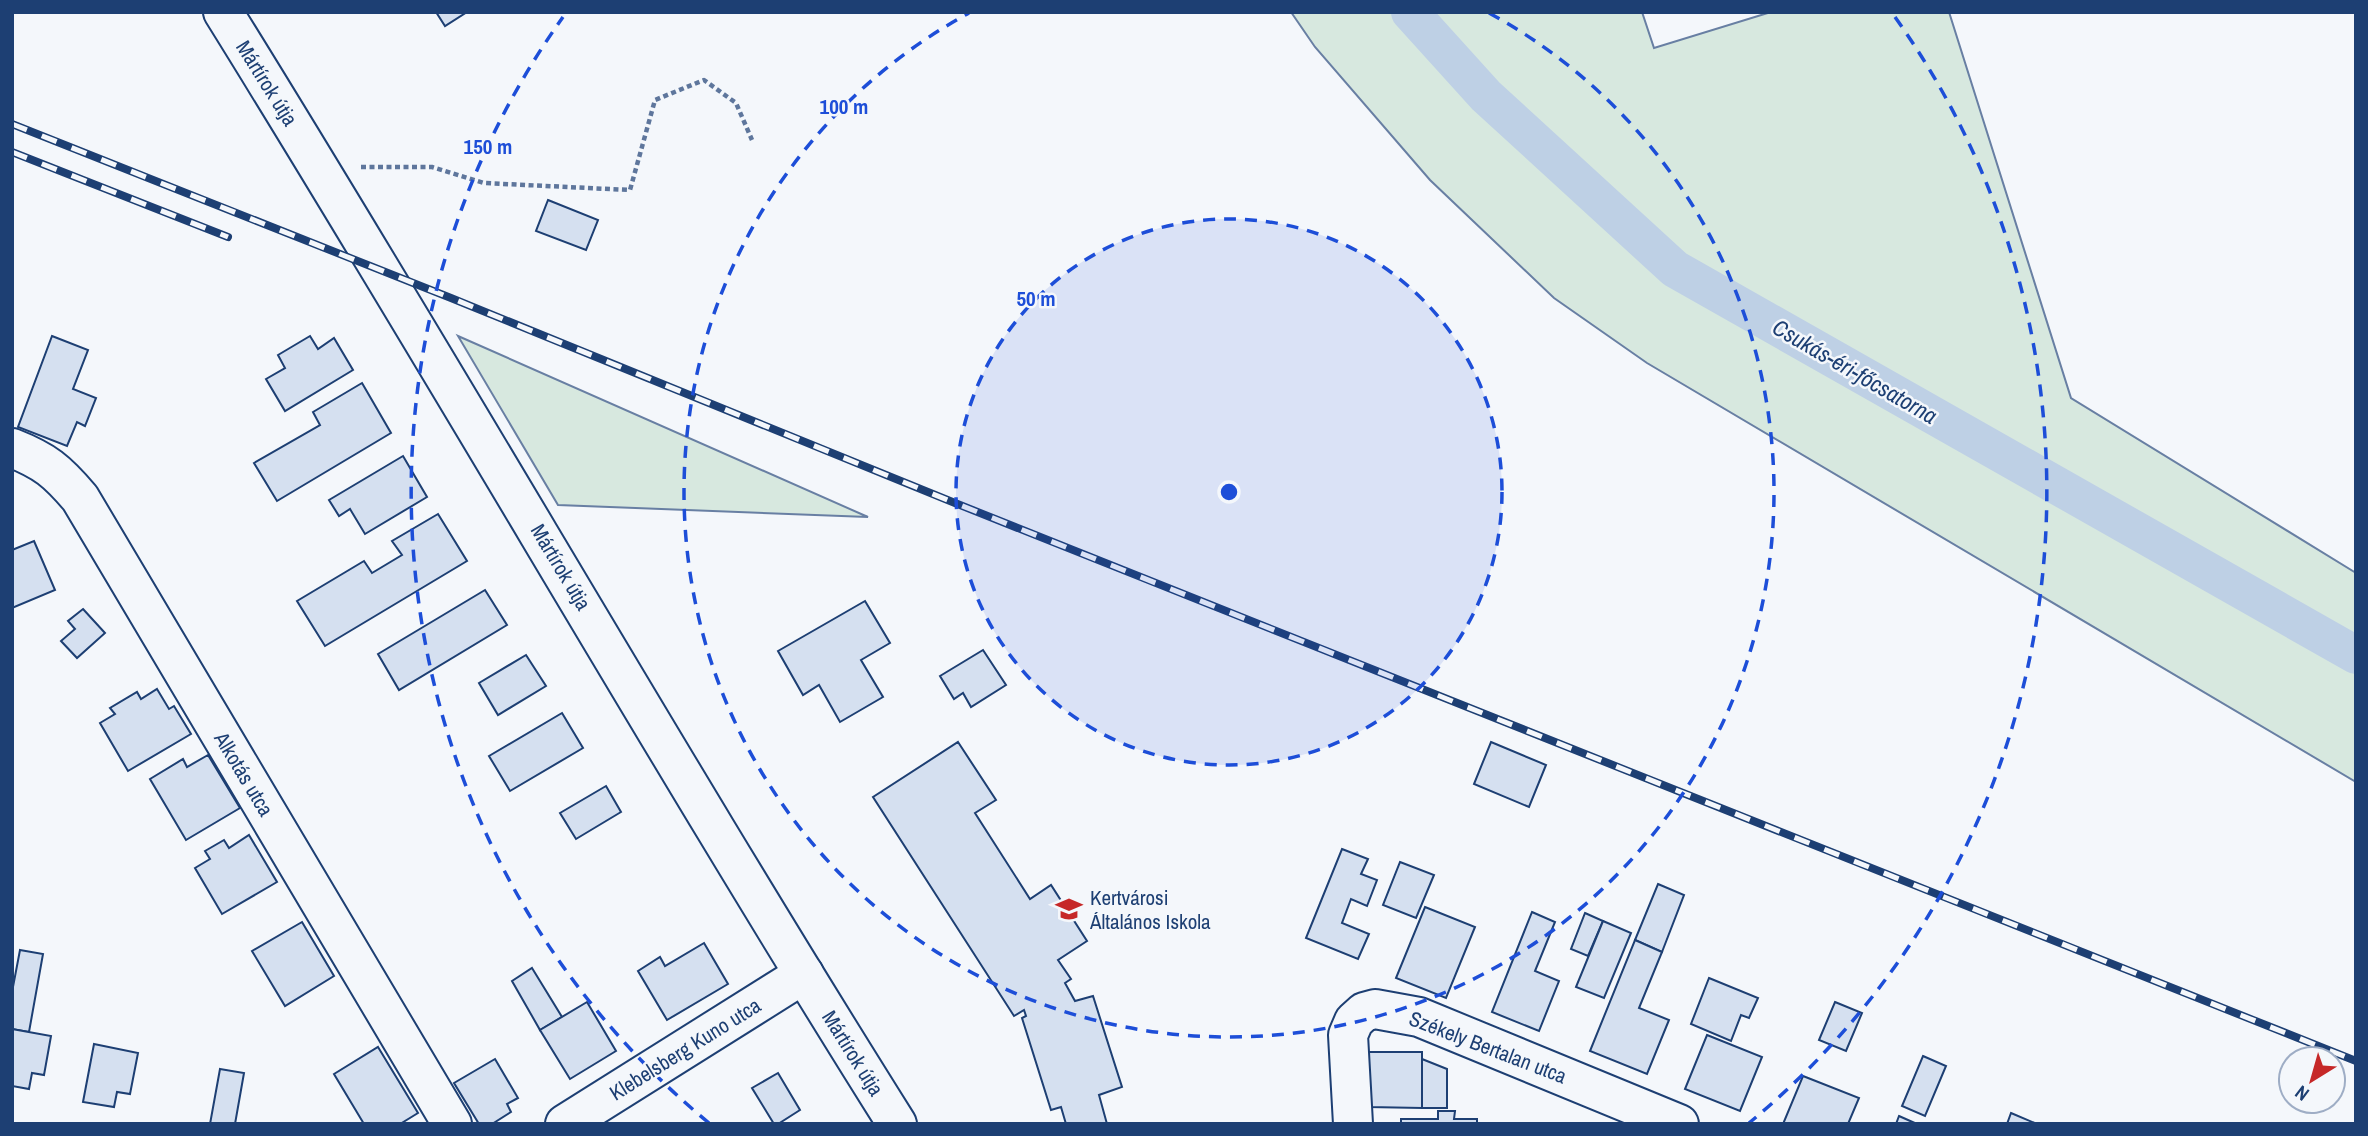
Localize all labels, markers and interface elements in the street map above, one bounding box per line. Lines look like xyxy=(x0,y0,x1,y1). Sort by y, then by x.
street label: Mártírok útja xyxy=(229,35,305,132)
text: 100 m xyxy=(820,92,868,121)
text: 150 m xyxy=(464,132,512,161)
text: 50 m xyxy=(1016,284,1056,313)
water label: Csukás-éri-főcsatorna xyxy=(1767,311,1943,431)
centre of rings xyxy=(1217,480,1241,504)
street label: Mártírok útja xyxy=(524,519,598,616)
street label: Alkotás utca xyxy=(207,725,281,822)
place label: Kertvárosi Általános Iskola xyxy=(1089,883,1211,936)
school or university icon: Kertvárosi Általános Iskola xyxy=(1054,894,1084,924)
street label: Klebelsberg Kuno utca xyxy=(604,991,767,1107)
street label: Székely Bertalan utca xyxy=(1405,1004,1571,1091)
street label: Mártírok útja xyxy=(815,1005,891,1102)
north arrow xyxy=(2277,1045,2347,1115)
text: N xyxy=(2289,1080,2314,1107)

